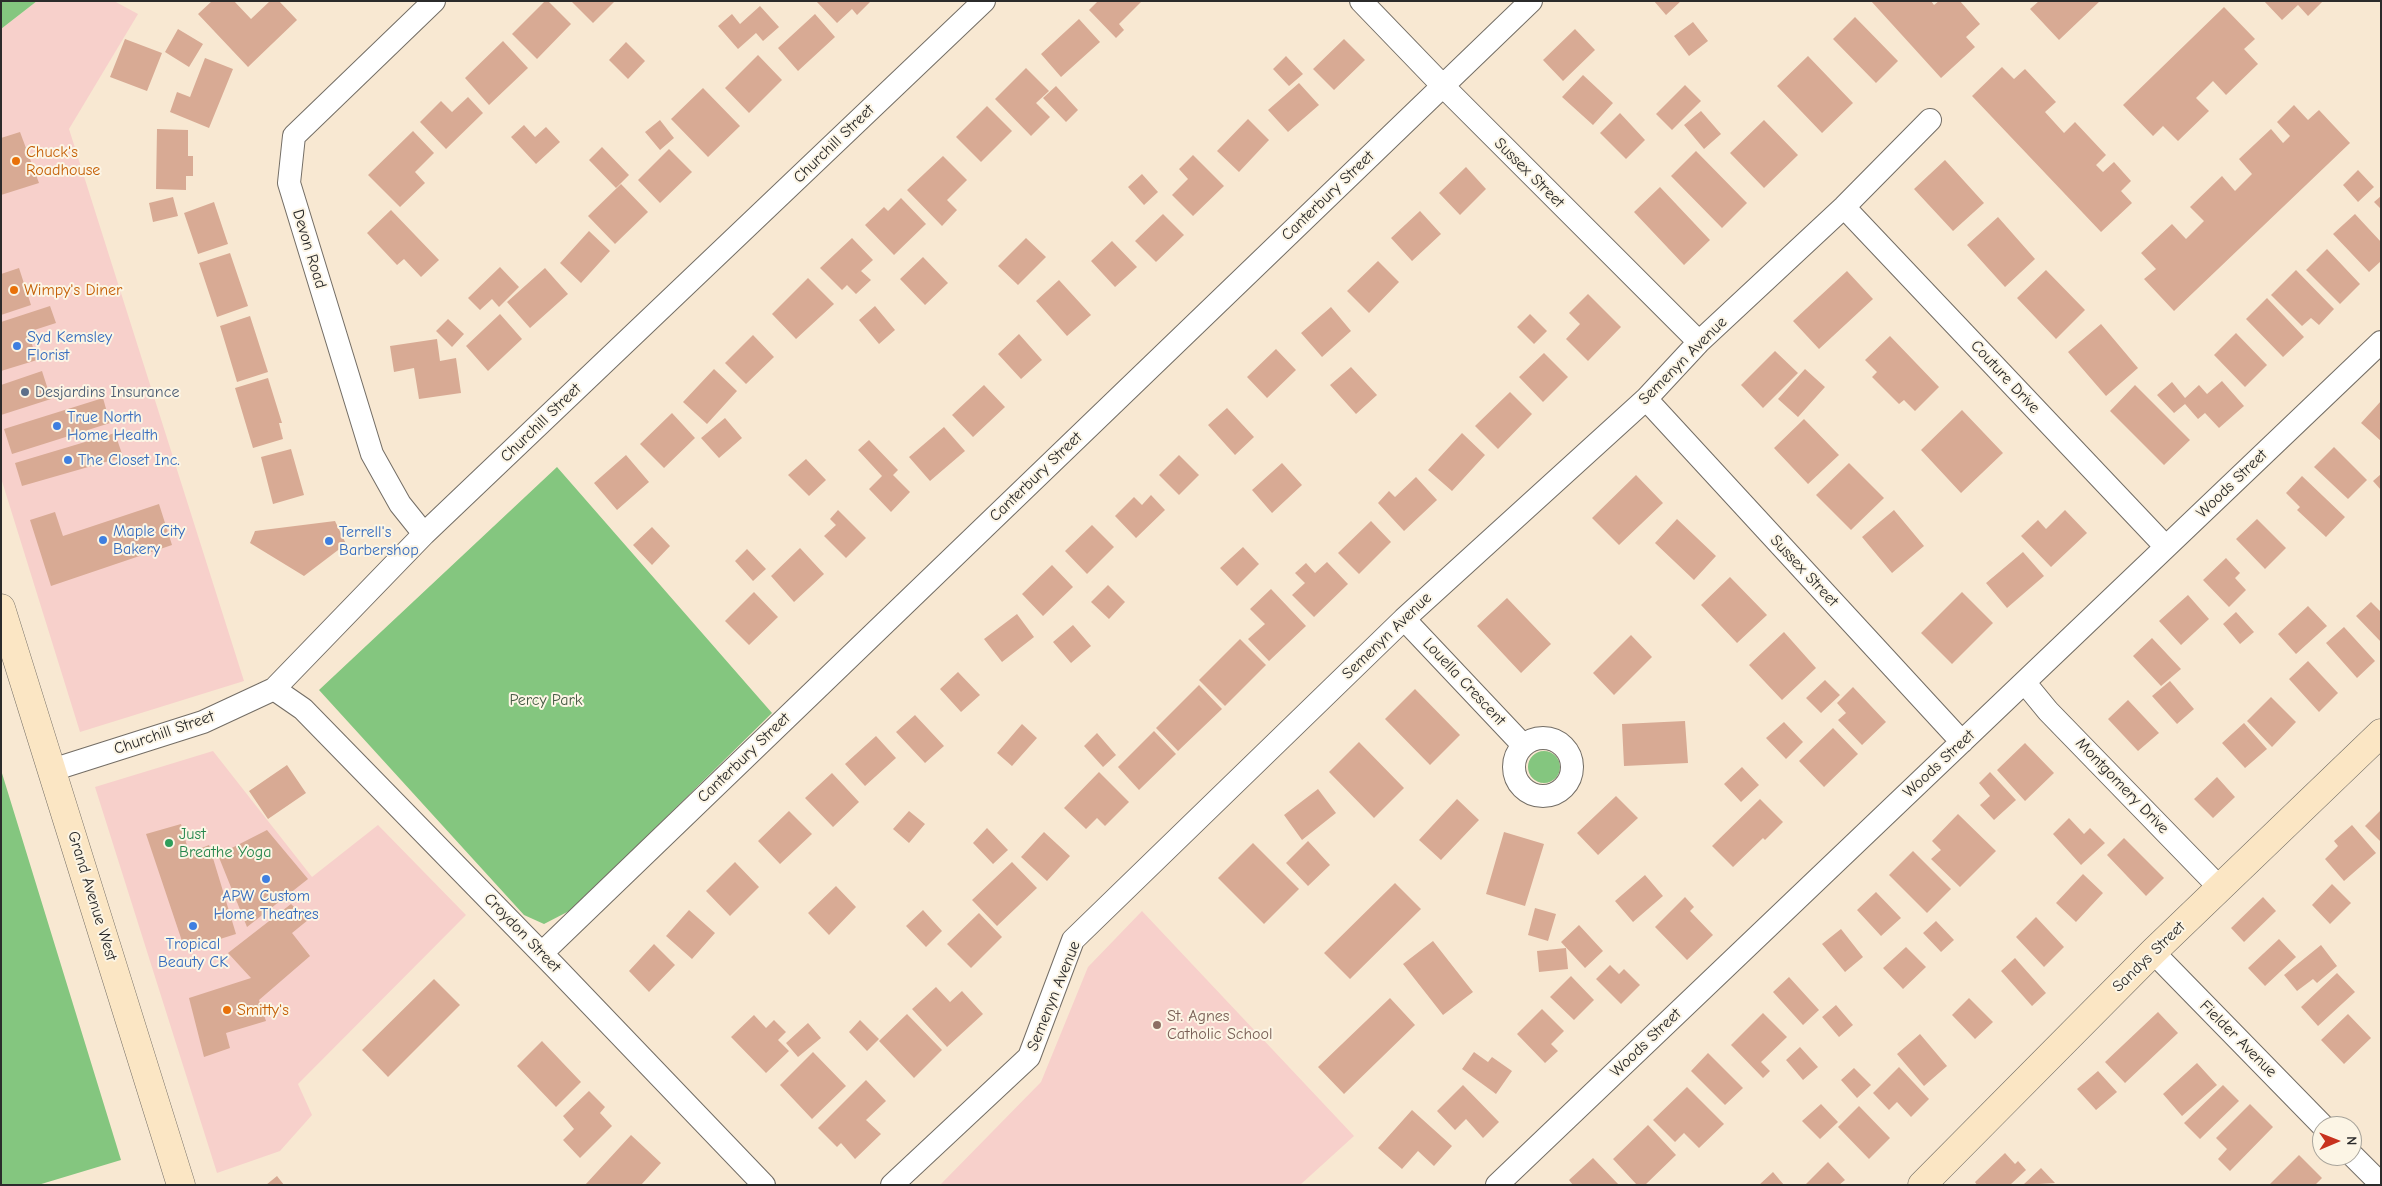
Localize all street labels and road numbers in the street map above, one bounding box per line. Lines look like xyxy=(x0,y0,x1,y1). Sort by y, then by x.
street label: Churchill Street xyxy=(790,101,878,187)
street label: Sussex Street xyxy=(1490,134,1568,212)
street label: Canterbury Street xyxy=(1278,147,1378,245)
street label: Devon Road xyxy=(288,207,330,291)
street label: Semenyn Avenue xyxy=(1635,313,1731,409)
street label: Couture Drive xyxy=(1966,336,2044,418)
street label: Churchill Street xyxy=(497,380,585,466)
street label: Canterbury Street xyxy=(986,428,1086,526)
street label: Woods Street xyxy=(2193,446,2271,522)
street label: Sussex Street xyxy=(1766,531,1842,611)
street label: Semenyn Avenue xyxy=(1338,588,1436,684)
street label: Louella Crescent xyxy=(1419,634,1509,730)
street label: Churchill Street xyxy=(111,707,217,759)
street label: Canterbury Street xyxy=(694,709,794,807)
street label: Woods Street xyxy=(1899,726,1979,802)
street label: Montgomery Drive xyxy=(2071,734,2173,838)
street label: Grand Avenue West xyxy=(63,829,121,963)
street label: Croydon Street xyxy=(480,890,564,976)
street label: Sandys Street xyxy=(2109,918,2189,996)
street label: Semenyn Avenue xyxy=(1023,938,1085,1054)
street label: Fielder Avenue xyxy=(2195,996,2281,1082)
street label: Woods Street xyxy=(1607,1005,1685,1081)

